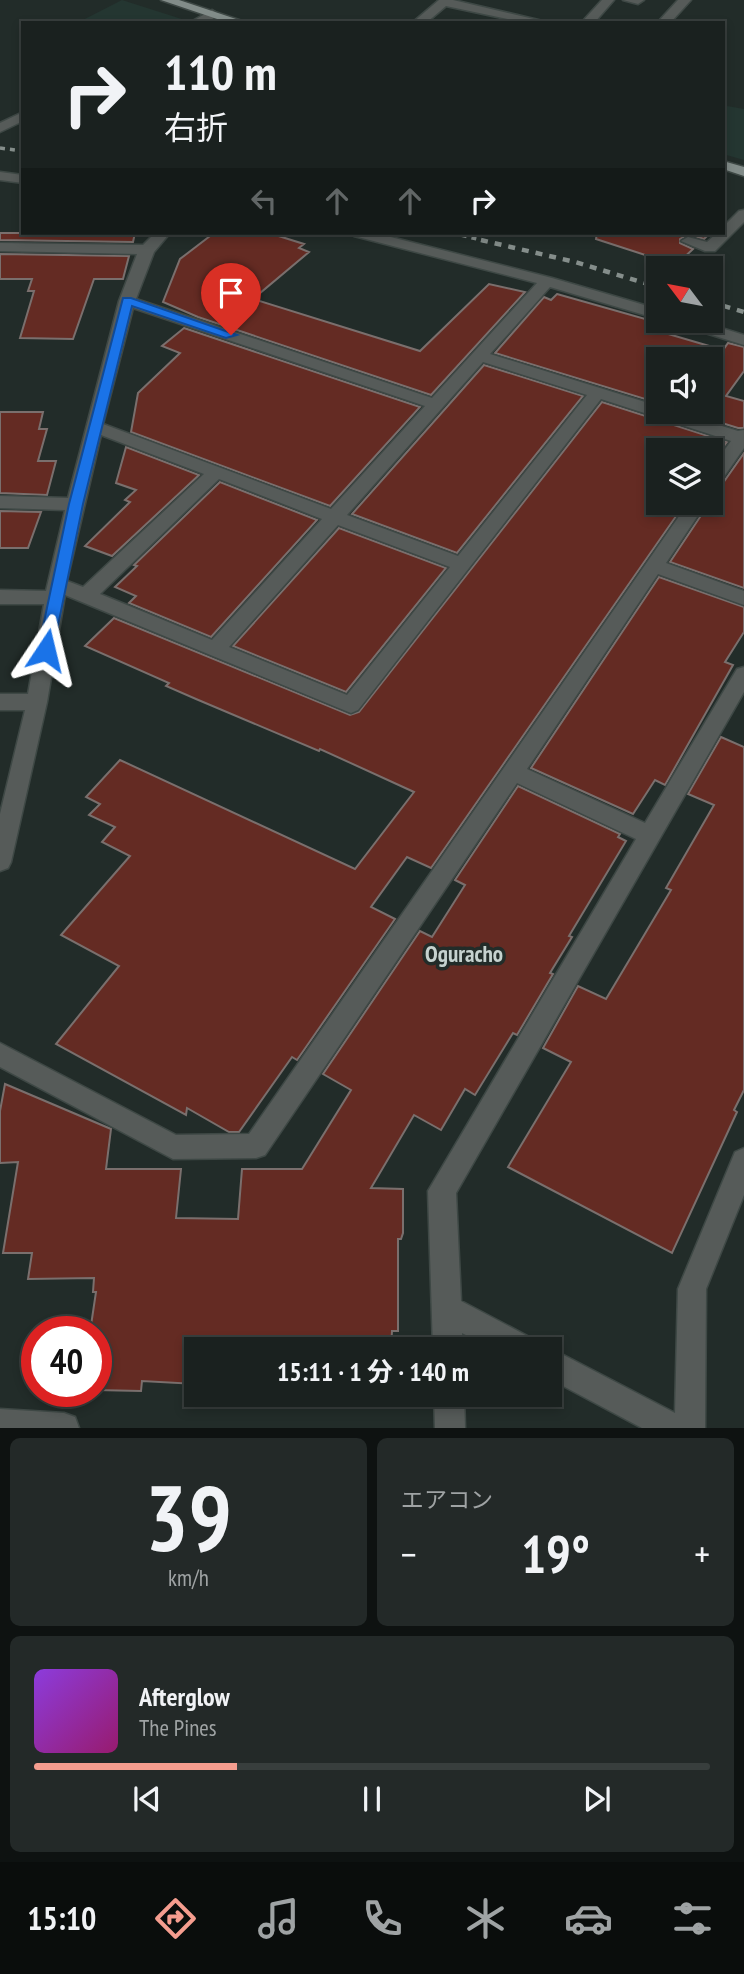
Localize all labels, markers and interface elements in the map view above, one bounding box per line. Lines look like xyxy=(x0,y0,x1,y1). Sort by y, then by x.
text: 110 m xyxy=(164,40,277,104)
icon: right xyxy=(49,49,140,140)
text: 右折 xyxy=(164,106,228,148)
icon: left xyxy=(245,182,283,220)
icon: ahead xyxy=(318,182,356,220)
icon: ahead xyxy=(391,182,429,220)
icon: right xyxy=(464,182,502,220)
north arrow xyxy=(646,256,723,332)
map controls xyxy=(646,256,723,515)
pin xyxy=(201,263,261,335)
icon: arrive xyxy=(212,274,250,312)
button: sound xyxy=(646,347,723,424)
button: layers xyxy=(646,438,723,515)
position arrow xyxy=(9,613,83,687)
district label: Oguracho xyxy=(425,939,503,968)
speed limit sign: 40 xyxy=(21,1316,112,1407)
text: 15:11 · 1 分 · 140 m xyxy=(277,1355,469,1388)
text: 39 xyxy=(145,1458,232,1576)
text: エアコン xyxy=(401,1485,493,1514)
text: 19° xyxy=(521,1520,590,1587)
text: − xyxy=(401,1529,417,1578)
text: + xyxy=(694,1529,710,1578)
text: km/h xyxy=(168,1563,209,1592)
text: Afterglow xyxy=(139,1680,230,1713)
text: The Pines xyxy=(139,1713,217,1742)
icon: previous xyxy=(128,1780,166,1818)
icon: pause xyxy=(353,1780,391,1818)
icon: next xyxy=(578,1780,616,1818)
icon: directions xyxy=(151,1894,200,1943)
icon: music xyxy=(254,1894,303,1943)
icon: phone xyxy=(358,1894,407,1943)
icon: climate xyxy=(461,1894,510,1943)
icon: car xyxy=(564,1894,613,1943)
icon: filters xyxy=(668,1894,717,1943)
text: 15:10 xyxy=(27,1897,96,1939)

